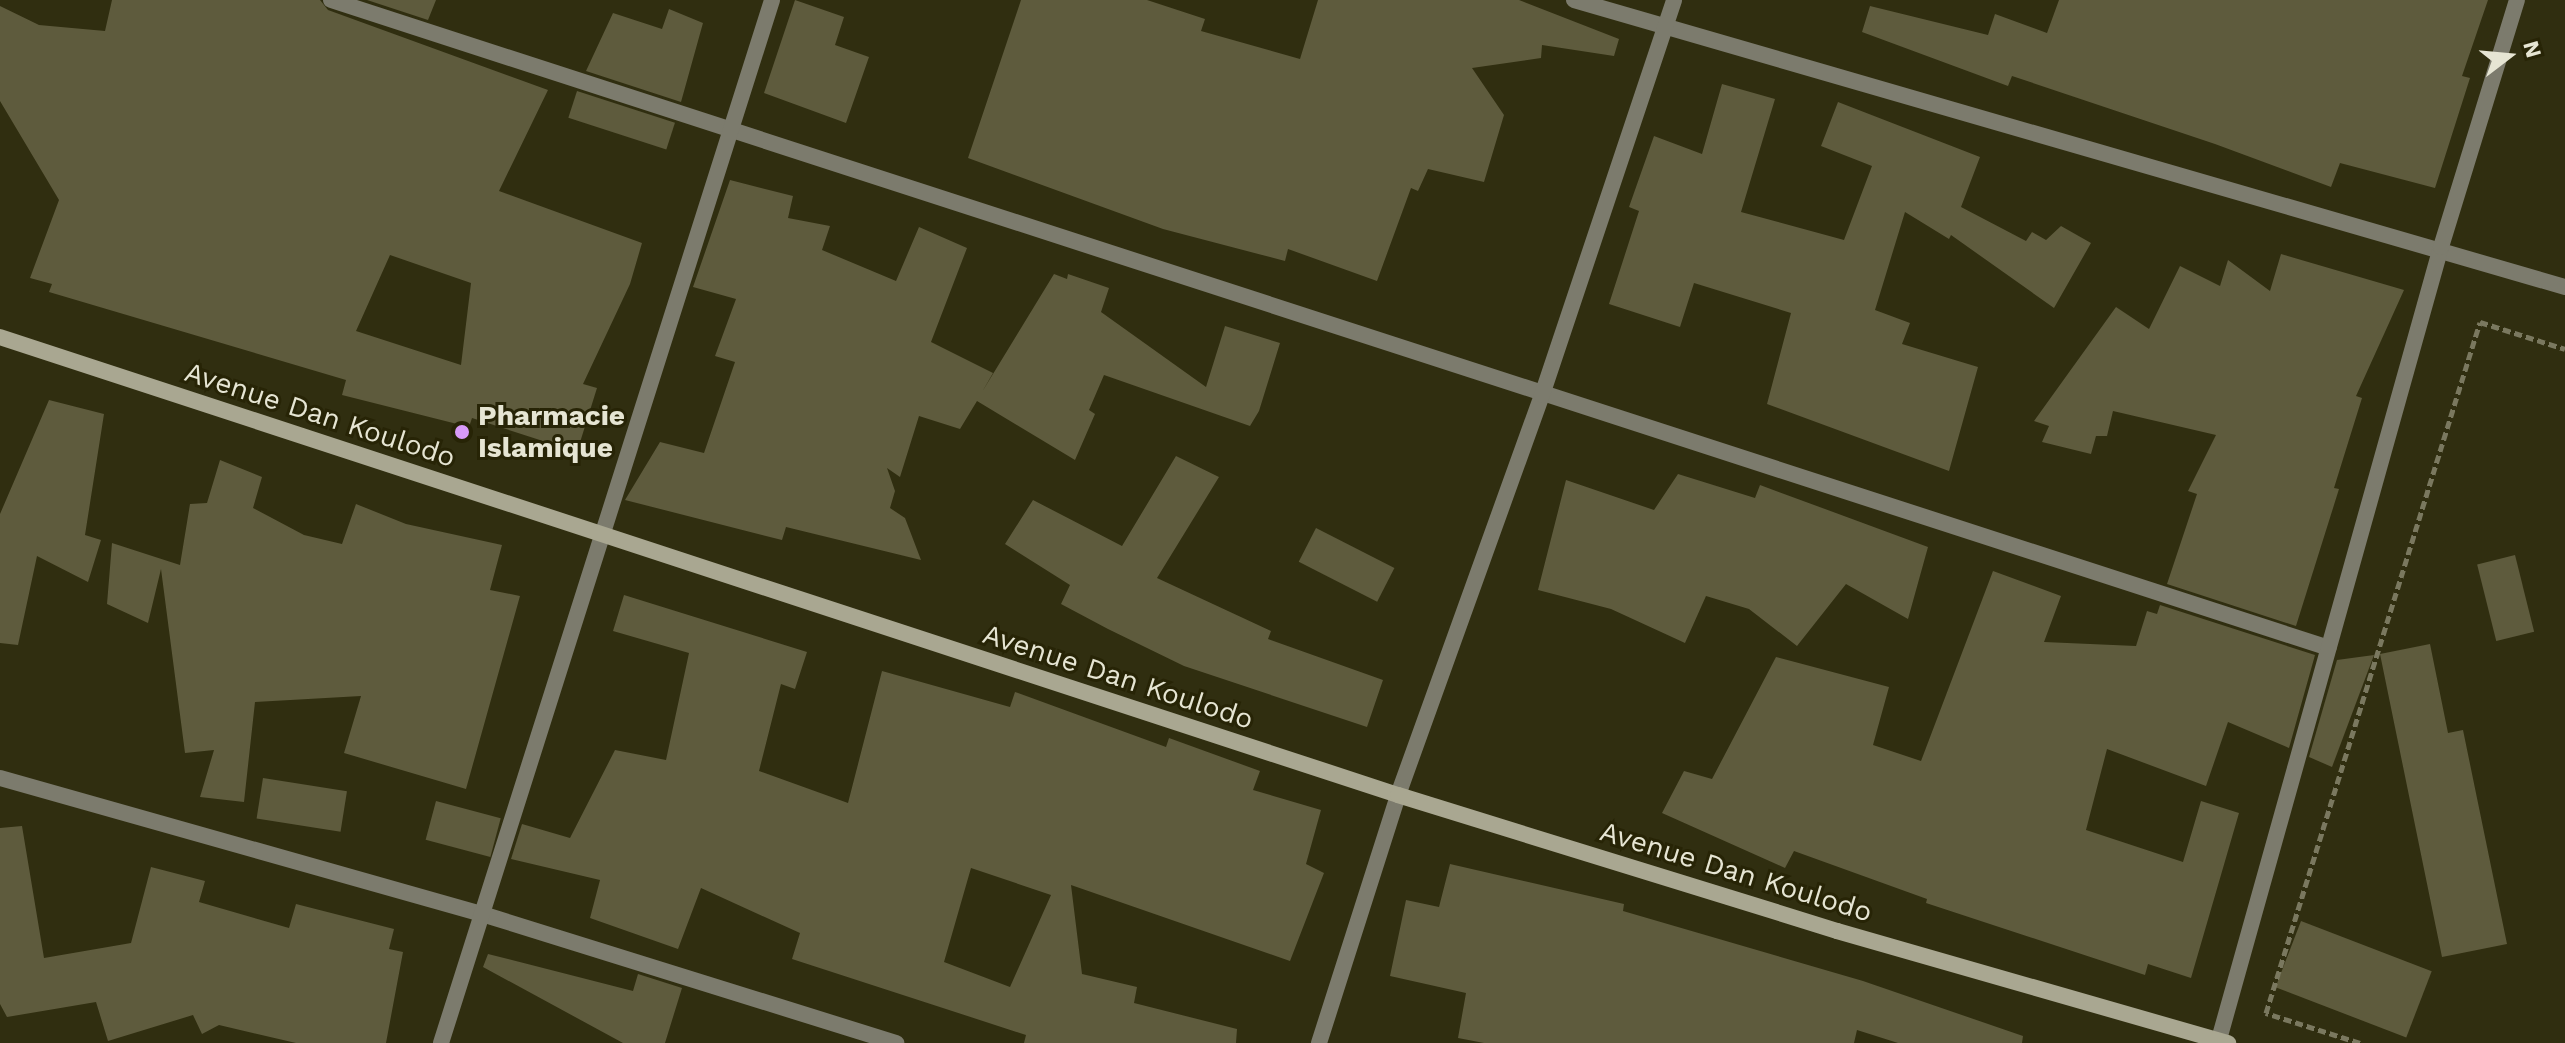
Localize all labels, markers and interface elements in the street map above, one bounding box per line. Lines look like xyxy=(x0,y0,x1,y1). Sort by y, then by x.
north arrow xyxy=(2469,16,2549,96)
text: N xyxy=(2518,38,2547,61)
street label: Avenue Dan Koulodo xyxy=(180,355,460,475)
place label: Pharmacie Islamique xyxy=(478,399,625,465)
marker: Pharmacie Islamique xyxy=(453,423,471,441)
street label: Avenue Dan Koulodo xyxy=(978,617,1258,737)
street label: Avenue Dan Koulodo xyxy=(1596,815,1876,929)

